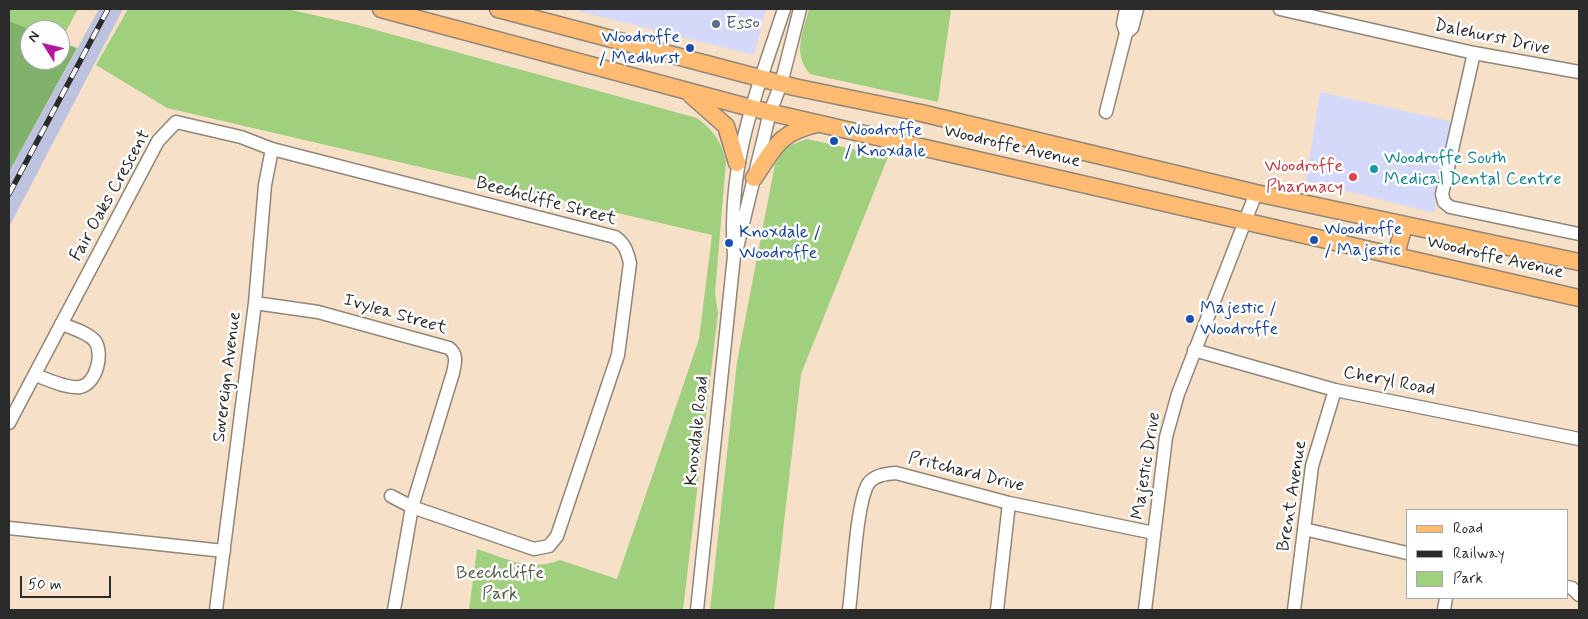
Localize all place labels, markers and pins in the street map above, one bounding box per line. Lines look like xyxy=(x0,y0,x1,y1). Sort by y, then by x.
place label: Esso xyxy=(726,13,760,35)
marker: Esso xyxy=(710,18,722,30)
place label: Woodroffe / Medhurst xyxy=(599,27,680,70)
marker: Woodroffe / Medhurst xyxy=(684,42,696,54)
place label: Woodroffe / Knoxdale xyxy=(844,120,926,162)
marker: Woodroffe / Knoxdale xyxy=(828,135,840,147)
place label: Woodroffe South Medical Dental Centre xyxy=(1384,148,1561,190)
place label: Woodroffe Pharmacy xyxy=(1265,156,1343,198)
marker: Woodroffe South Medical Dental Centre xyxy=(1368,163,1380,175)
marker: Woodroffe Pharmacy xyxy=(1347,171,1359,183)
place label: Woodroffe / Majestic xyxy=(1324,219,1402,262)
place label: Knoxdale / Woodroffe xyxy=(739,222,821,264)
marker: Woodroffe / Majestic xyxy=(1308,234,1320,246)
marker: Knoxdale / Woodroffe xyxy=(723,237,735,249)
place label: Majestic / Woodroffe xyxy=(1200,298,1278,340)
marker: Majestic / Woodroffe xyxy=(1184,313,1196,325)

